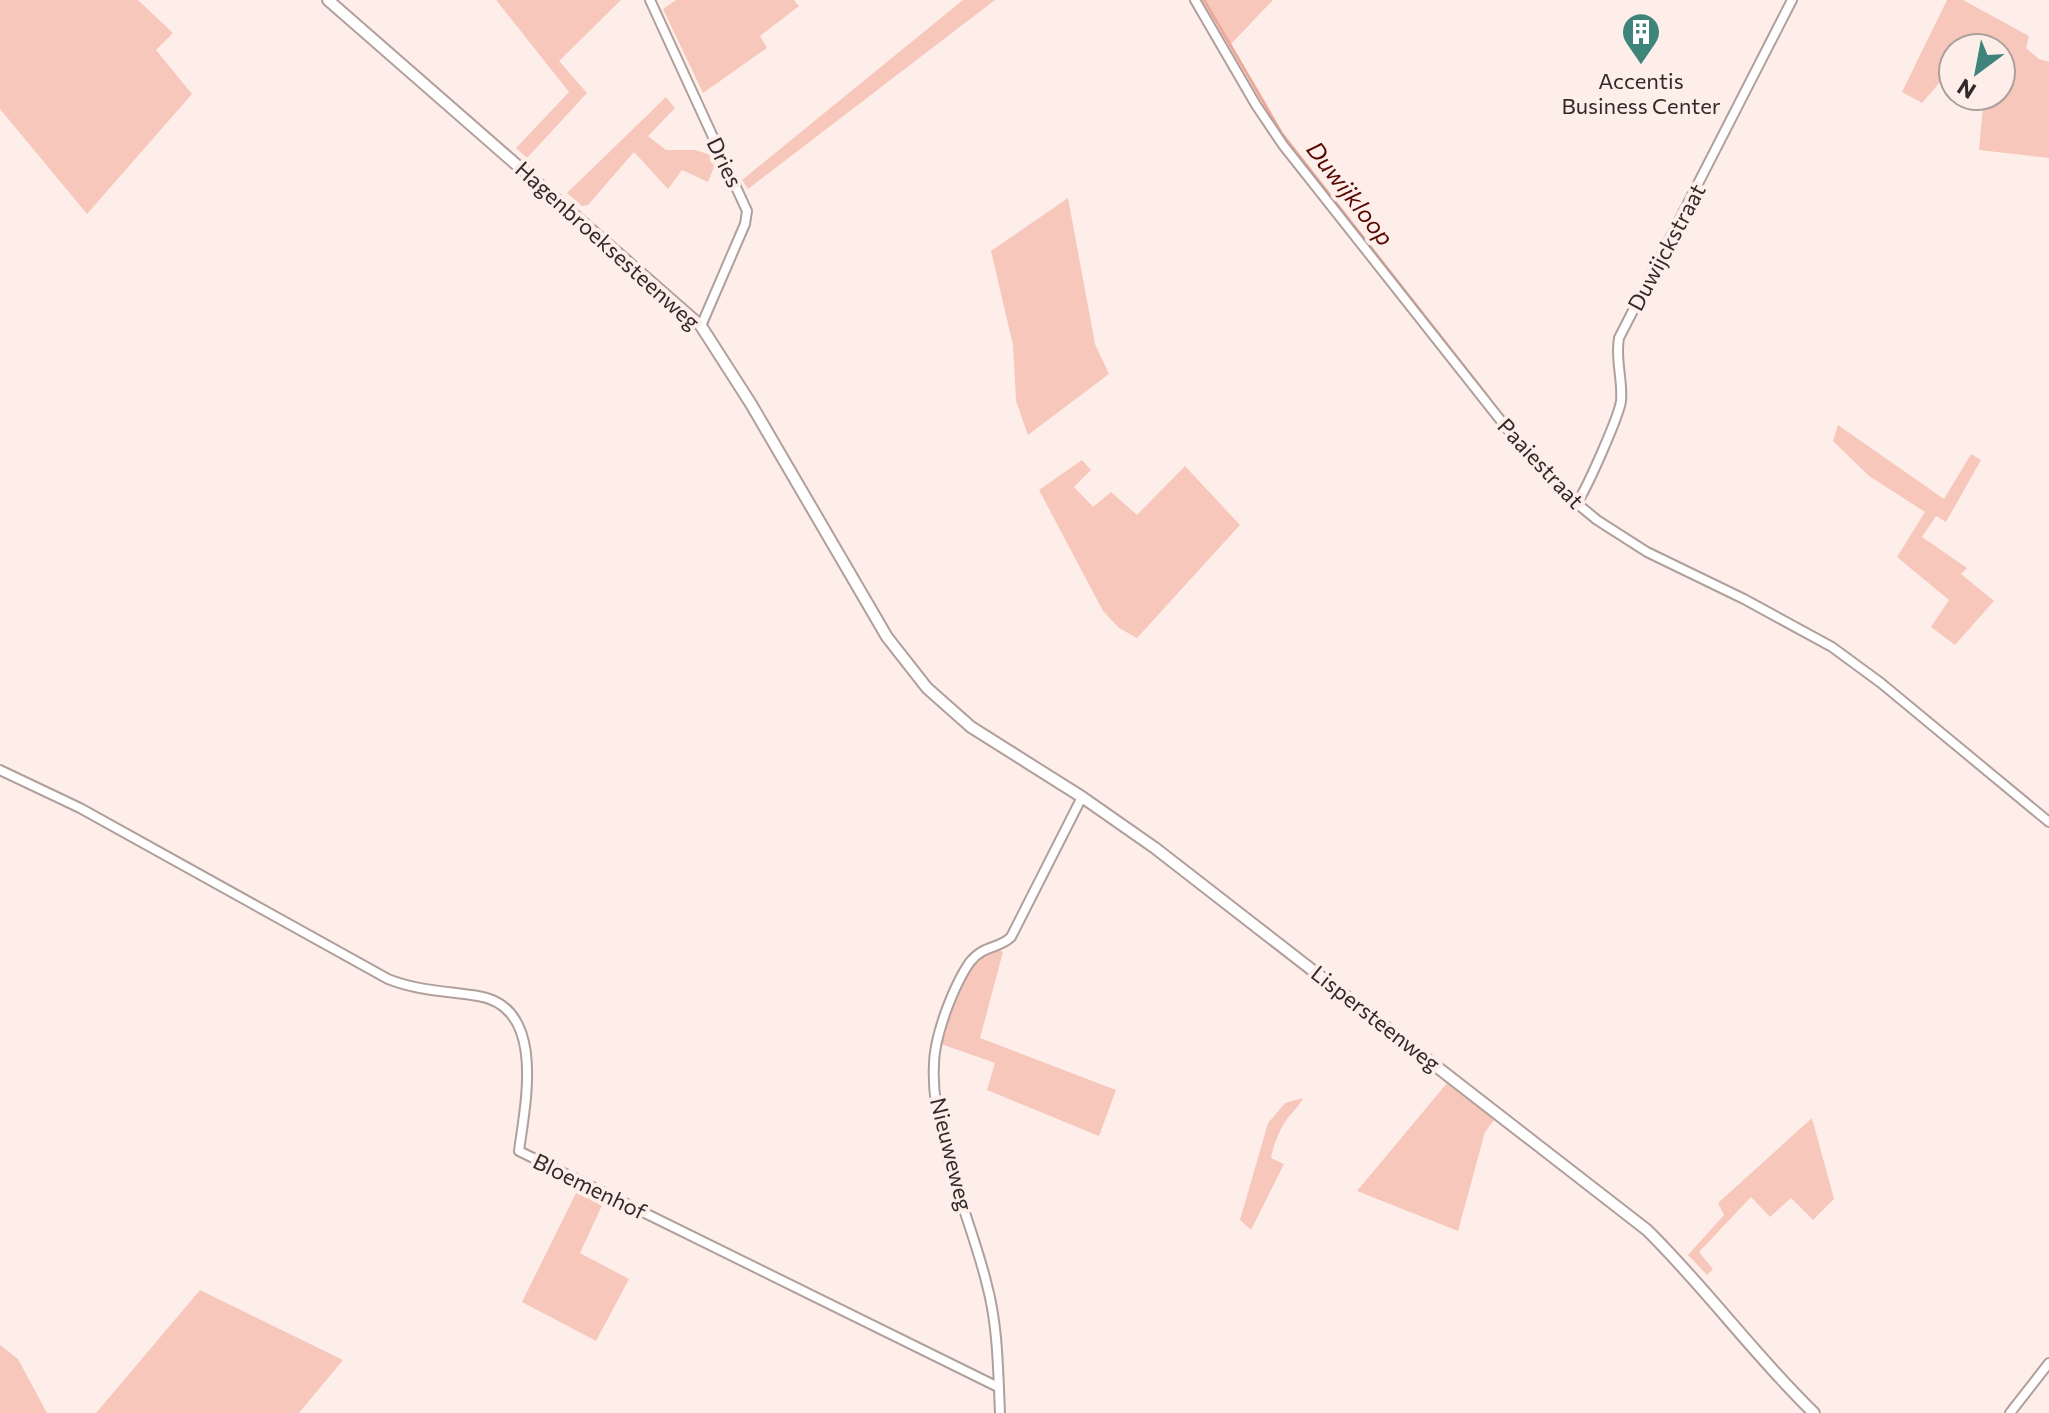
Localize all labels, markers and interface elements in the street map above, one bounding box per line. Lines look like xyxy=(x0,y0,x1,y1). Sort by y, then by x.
building icon: Accentis Business Center xyxy=(1620,11,1662,66)
north arrow xyxy=(1937,32,2017,112)
place label: Accentis Business Center xyxy=(1561,67,1721,119)
text: N xyxy=(1952,74,1980,105)
street label: Dries xyxy=(701,133,749,191)
water label: Duwijkloop xyxy=(1301,135,1401,251)
street label: Hagenbroeksesteenweg xyxy=(510,155,706,335)
street label: Duwijckstraat xyxy=(1621,179,1711,315)
street label: Paaiestraat xyxy=(1492,412,1590,514)
street label: Lispersteenweg xyxy=(1306,959,1446,1077)
street label: Nieuweweg xyxy=(925,1095,979,1213)
street label: Bloemenhof xyxy=(529,1147,651,1225)

